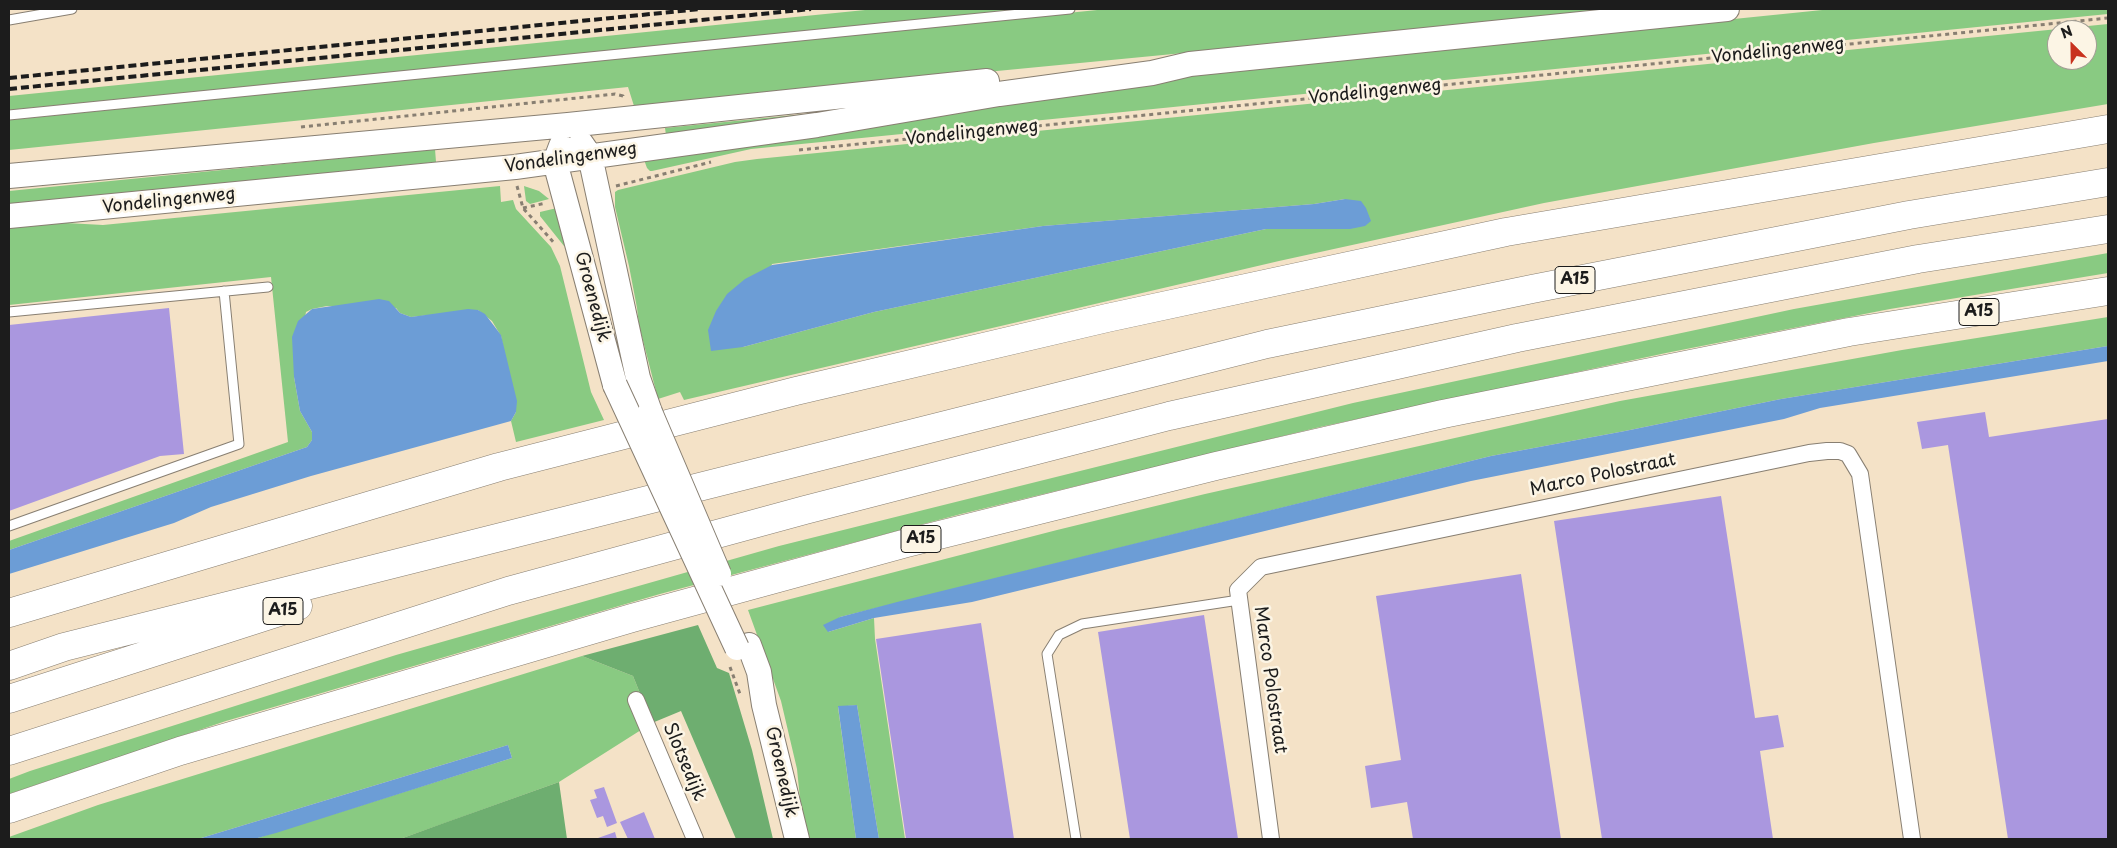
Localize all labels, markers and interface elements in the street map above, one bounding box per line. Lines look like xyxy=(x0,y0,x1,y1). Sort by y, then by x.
north arrow xyxy=(2047,20,2097,70)
text: N xyxy=(2057,20,2076,43)
street label: Vondelingenweg xyxy=(1710,33,1846,69)
street label: Vondelingenweg xyxy=(1307,74,1443,110)
street label: Vondelingenweg xyxy=(904,115,1040,151)
street label: Vondelingenweg xyxy=(503,138,639,178)
street label: Vondelingenweg xyxy=(101,183,237,219)
street label: Groenedijk xyxy=(570,249,614,345)
road number: A15 xyxy=(1555,266,1595,294)
road number: A15 xyxy=(1959,298,1999,326)
street label: Marco Polostraat xyxy=(1528,449,1678,501)
road number: A15 xyxy=(901,526,941,552)
road number: A15 xyxy=(263,598,303,624)
street label: Marco Polostraat xyxy=(1249,605,1291,755)
street label: Slotsedijk xyxy=(658,720,710,804)
street label: Groenedijk xyxy=(760,724,802,820)

